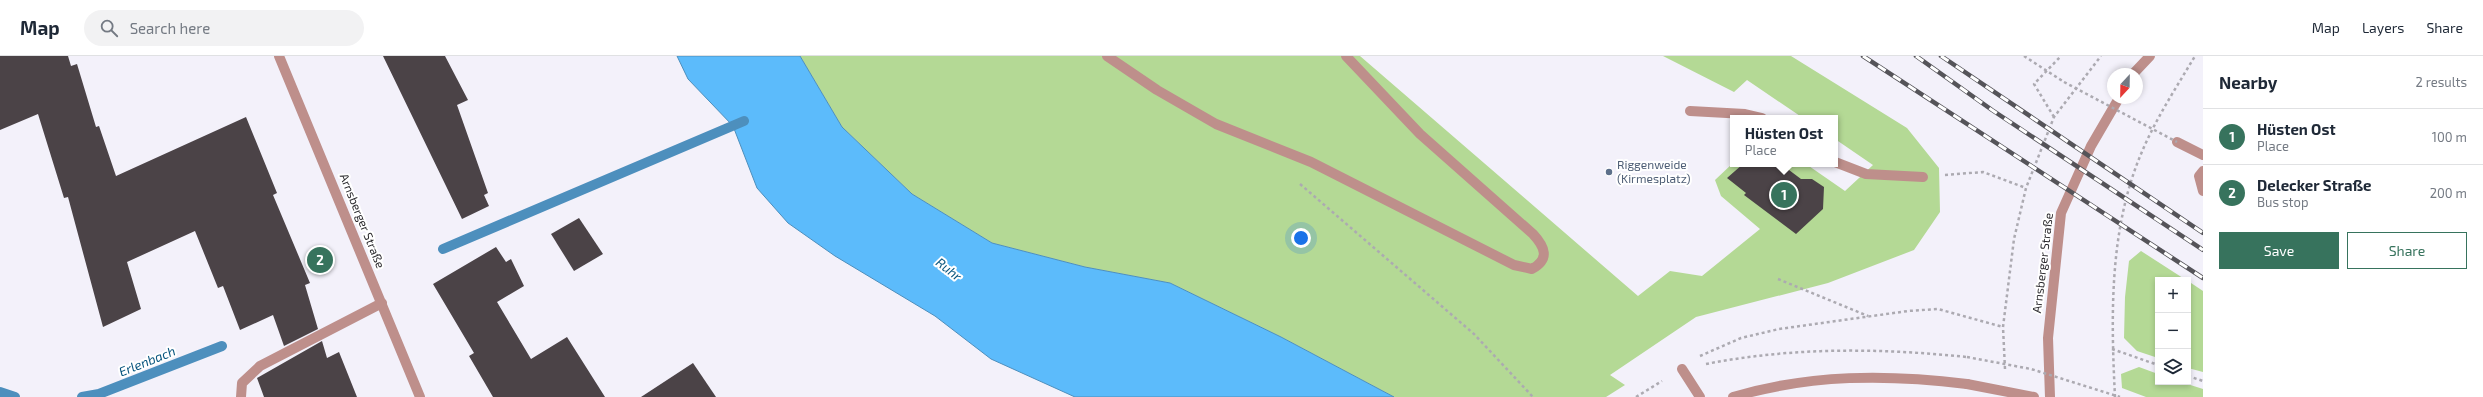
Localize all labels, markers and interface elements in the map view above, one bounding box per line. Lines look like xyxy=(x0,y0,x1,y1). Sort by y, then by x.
search box xyxy=(84,10,364,46)
text: Map xyxy=(20,16,60,39)
icon: search xyxy=(98,17,120,39)
text: Search here xyxy=(130,19,210,37)
text: Map xyxy=(2312,19,2340,36)
text: Layers xyxy=(2362,19,2404,36)
text: Share xyxy=(2426,19,2463,36)
north arrow xyxy=(2107,68,2143,104)
text: Nearby xyxy=(2219,72,2277,92)
text: 2 results xyxy=(2415,74,2467,90)
popup xyxy=(1730,115,1838,167)
text: Hüsten Ost xyxy=(2257,120,2336,138)
text: Hüsten Ost xyxy=(1745,124,1823,142)
text: 1 xyxy=(2229,129,2235,145)
text: 100 m xyxy=(2432,129,2467,145)
text: Place xyxy=(2257,138,2289,154)
text: Place xyxy=(1745,142,1777,158)
place label: Riggenweide (Kirmesplatz) xyxy=(1617,157,1691,185)
marker: Riggenweide (Kirmesplatz) xyxy=(1604,167,1614,177)
street label: Arnsberger Straße xyxy=(338,171,388,270)
text: Delecker Straße xyxy=(2257,176,2372,194)
pin: 1 xyxy=(1771,180,1797,210)
text: 2 xyxy=(2228,185,2236,201)
text: 200 m xyxy=(2430,185,2467,201)
text: Bus stop xyxy=(2257,194,2308,210)
street label: Arnsberger Straße xyxy=(2029,212,2055,314)
your location xyxy=(1291,228,1311,248)
button: Save xyxy=(2219,232,2339,269)
button: Share xyxy=(2347,232,2467,269)
pin: 2 xyxy=(307,245,333,275)
water label: Ruhr xyxy=(933,254,966,284)
map controls xyxy=(2155,277,2191,385)
button: + xyxy=(2155,277,2191,313)
button: − xyxy=(2155,313,2191,349)
water label: Erlenbach xyxy=(116,342,178,380)
button: layers xyxy=(2155,349,2191,385)

